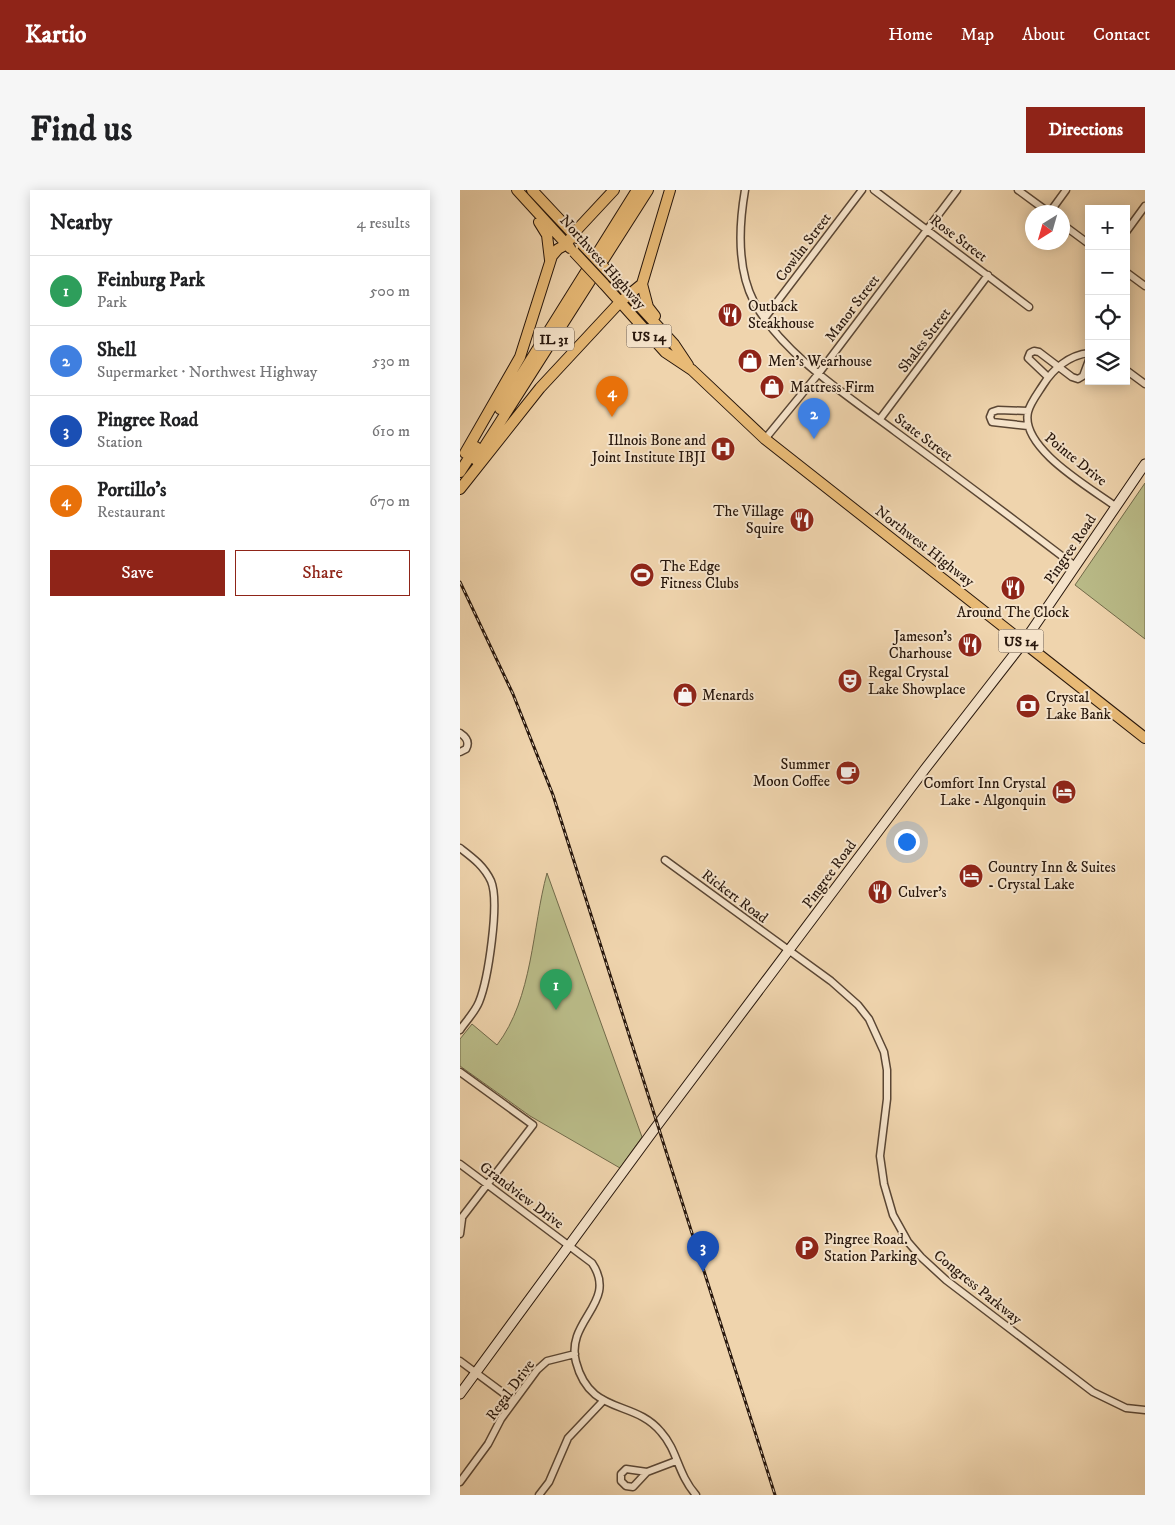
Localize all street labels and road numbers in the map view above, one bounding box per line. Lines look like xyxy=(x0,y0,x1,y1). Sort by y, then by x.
street label: Cowlin Street xyxy=(771,209,836,286)
street label: Northwest Highway xyxy=(555,211,651,314)
street label: Rose Street xyxy=(926,211,991,266)
street label: Manor Street xyxy=(821,271,884,346)
street label: Shales Street xyxy=(894,304,955,377)
road number: US 14 xyxy=(626,324,672,348)
road number: IL 31 xyxy=(534,328,574,350)
street label: State Street xyxy=(891,409,957,466)
street label: Pointe Drive xyxy=(1041,428,1111,490)
street label: Northwest Highway xyxy=(871,502,979,592)
street label: Pingree Road xyxy=(1040,510,1101,588)
road number: US 14 xyxy=(998,630,1044,652)
street label: Pingree Road xyxy=(798,836,861,912)
street label: Rickert Road xyxy=(698,865,772,928)
street label: Grandview Drive xyxy=(476,1158,568,1233)
street label: Congress Parkway xyxy=(930,1246,1026,1329)
street label: Regal Drive xyxy=(482,1356,539,1425)

